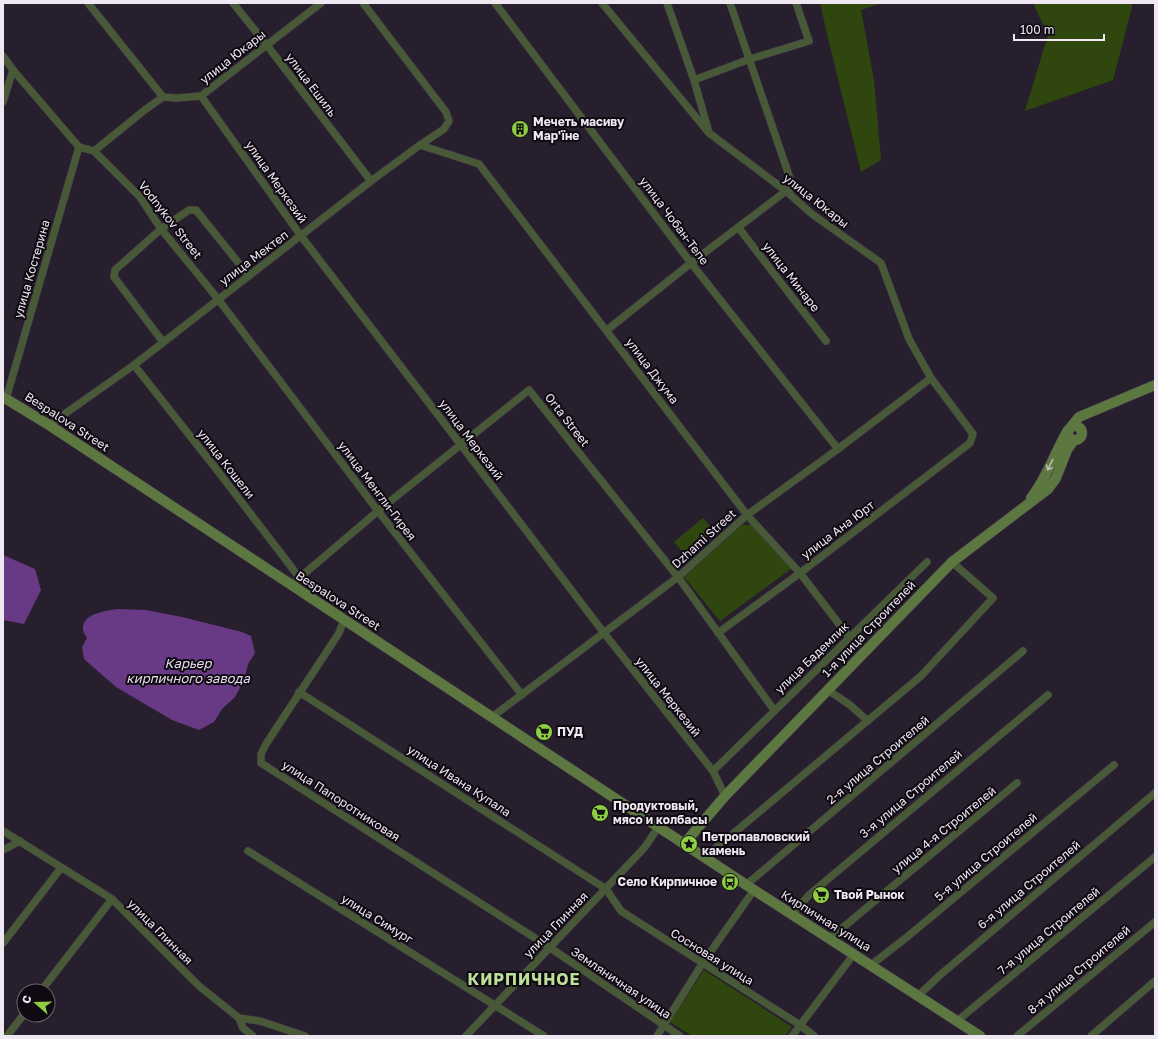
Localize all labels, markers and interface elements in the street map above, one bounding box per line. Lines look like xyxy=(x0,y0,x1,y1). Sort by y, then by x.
scale bar xyxy=(1014,16,1104,42)
text: 100 m xyxy=(1020,22,1054,37)
street label: улица Юкары xyxy=(197,26,269,87)
street label: улица Ешиль xyxy=(283,50,340,119)
place label: Мечеть масиву Мар'їне xyxy=(533,114,625,143)
building icon: Мечеть масиву Мар'їне xyxy=(510,119,530,139)
street label: улица Меркезий xyxy=(242,138,310,226)
street label: улица Юкары xyxy=(780,170,852,231)
street label: улица Чобан-Тепе xyxy=(636,174,712,268)
street label: Vodnykov Street xyxy=(135,178,206,262)
street label: улица Костерина xyxy=(10,218,53,320)
street label: улица Мектеп xyxy=(216,227,291,288)
street label: улица Минаре xyxy=(760,239,823,315)
street label: улица Джума xyxy=(623,335,682,407)
street label: Bespalova Street xyxy=(22,389,113,455)
street label: Orta Street xyxy=(542,390,593,450)
street label: улица Меркезий xyxy=(436,396,507,483)
street label: улица Кошели xyxy=(194,426,258,502)
street label: улица Менгли-Гирея xyxy=(335,438,420,543)
one-way arrow xyxy=(1046,458,1053,470)
street label: улица Ана Юрт xyxy=(798,497,877,562)
street label: Dzhami Street xyxy=(669,506,739,571)
street label: Bespalova Street xyxy=(293,568,384,634)
street label: 1-я улица Строителей xyxy=(819,577,919,680)
street label: улица Бадемлик xyxy=(772,618,852,697)
street label: улица Меркезий xyxy=(633,654,704,740)
water label: Карьер кирпичного завода xyxy=(126,655,250,686)
street label: 2-я улица Строителей xyxy=(823,712,932,807)
supermarket icon: ПУД xyxy=(534,722,554,742)
place label: ПУД xyxy=(557,724,583,739)
street label: улица Ивана Купала xyxy=(405,742,514,820)
street label: 3-я улица Строителей xyxy=(856,746,965,841)
street label: улица Папоротниковая xyxy=(279,757,403,844)
street label: улица 4-я Строителей xyxy=(889,783,999,876)
place label: Продуктовый, мясо и колбасы xyxy=(613,798,707,827)
supermarket icon: Продуктовый, мясо и колбасы xyxy=(590,803,610,823)
street label: 5-я улица Строителей xyxy=(931,809,1040,904)
place label: Петропавловский камень xyxy=(702,829,810,858)
place icon: Петропавловский камень xyxy=(679,834,699,854)
street label: 6-я улица Строителей xyxy=(974,837,1083,932)
bus stop icon: Село Кирпичное xyxy=(720,872,740,892)
place label: Село Кирпичное xyxy=(618,874,717,889)
street label: 7-я улица Строителей xyxy=(995,883,1103,978)
supermarket icon: Твой Рынок xyxy=(811,885,831,905)
street label: Кирпичная улица xyxy=(778,887,874,954)
place label: Твой Рынок xyxy=(834,887,904,902)
street label: улица Глинная xyxy=(520,888,591,961)
street label: улица Симург xyxy=(339,891,416,947)
street label: улица Глинная xyxy=(125,896,196,967)
street label: 8-я улица Строителей xyxy=(1024,922,1133,1017)
street label: Сосновая улица xyxy=(668,925,757,988)
street label: Земляничная улица xyxy=(568,944,674,1022)
district label: КИРПИЧНОЕ xyxy=(467,969,581,989)
north arrow xyxy=(16,983,56,1023)
text: С xyxy=(19,993,34,1005)

